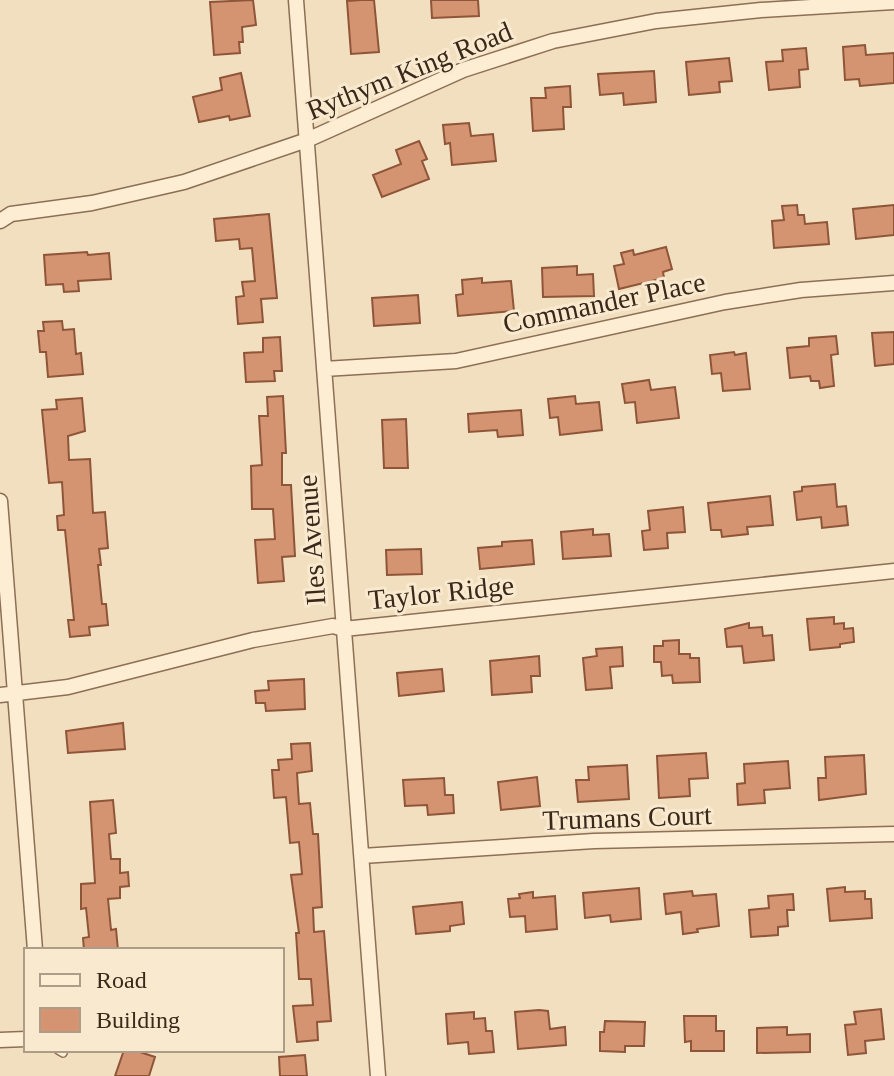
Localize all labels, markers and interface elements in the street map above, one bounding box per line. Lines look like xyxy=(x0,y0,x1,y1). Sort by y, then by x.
street label: Rythym King Road xyxy=(302,15,516,126)
street label: Commander Place xyxy=(500,266,708,339)
street label: Iles Avenue xyxy=(291,474,332,606)
street label: Taylor Ridge xyxy=(367,569,516,616)
street label: Trumans Court xyxy=(542,799,712,836)
legend xyxy=(24,948,284,1052)
text: Road xyxy=(96,967,147,993)
text: Building xyxy=(96,1007,180,1033)

